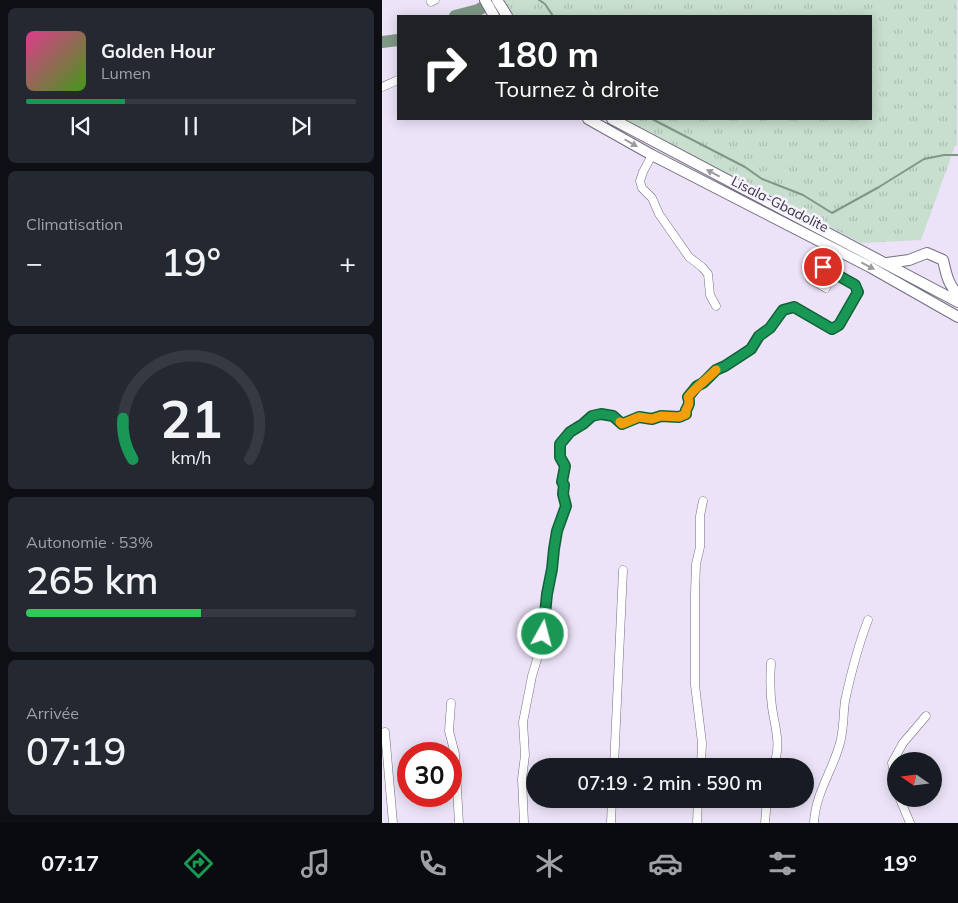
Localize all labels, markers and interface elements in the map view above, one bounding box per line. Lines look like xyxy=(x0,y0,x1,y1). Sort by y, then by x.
text: 180 m xyxy=(495,32,599,76)
icon: right xyxy=(412,35,477,100)
text: Golden Hour xyxy=(101,39,215,63)
text: Lumen xyxy=(101,63,151,83)
text: Tournez à droite xyxy=(495,75,659,103)
icon: previous xyxy=(67,112,95,140)
icon: pause xyxy=(177,112,205,140)
icon: next xyxy=(287,112,315,140)
one-way arrow xyxy=(623,139,638,147)
one-way arrow xyxy=(706,169,720,177)
street label: Lisala-Gbadolite xyxy=(728,172,832,236)
text: Climatisation xyxy=(26,214,123,234)
text: 19° xyxy=(161,238,221,286)
text: − xyxy=(26,245,43,280)
text: + xyxy=(339,245,356,280)
pin xyxy=(802,246,844,288)
icon: arrive xyxy=(809,253,837,281)
one-way arrow xyxy=(861,262,876,270)
text: 21 xyxy=(160,386,222,451)
text: km/h xyxy=(171,446,211,468)
text: Autonomie · 53% xyxy=(26,532,153,552)
text: 265 km xyxy=(26,556,159,604)
position arrow xyxy=(516,607,568,659)
text: Arrivée xyxy=(26,703,79,723)
text: 07:19 xyxy=(26,727,126,775)
speed limit sign: 30 xyxy=(397,742,462,807)
north arrow xyxy=(887,752,942,808)
map controls xyxy=(887,752,942,807)
text: 07:19 · 2 min · 590 m xyxy=(577,771,763,795)
icon: directions xyxy=(181,846,216,881)
icon: music xyxy=(298,846,333,881)
icon: phone xyxy=(415,846,450,881)
icon: climate xyxy=(532,846,567,881)
icon: car xyxy=(648,846,683,881)
icon: filters xyxy=(765,846,800,881)
text: 07:17 xyxy=(41,849,99,877)
text: 19° xyxy=(882,849,917,877)

